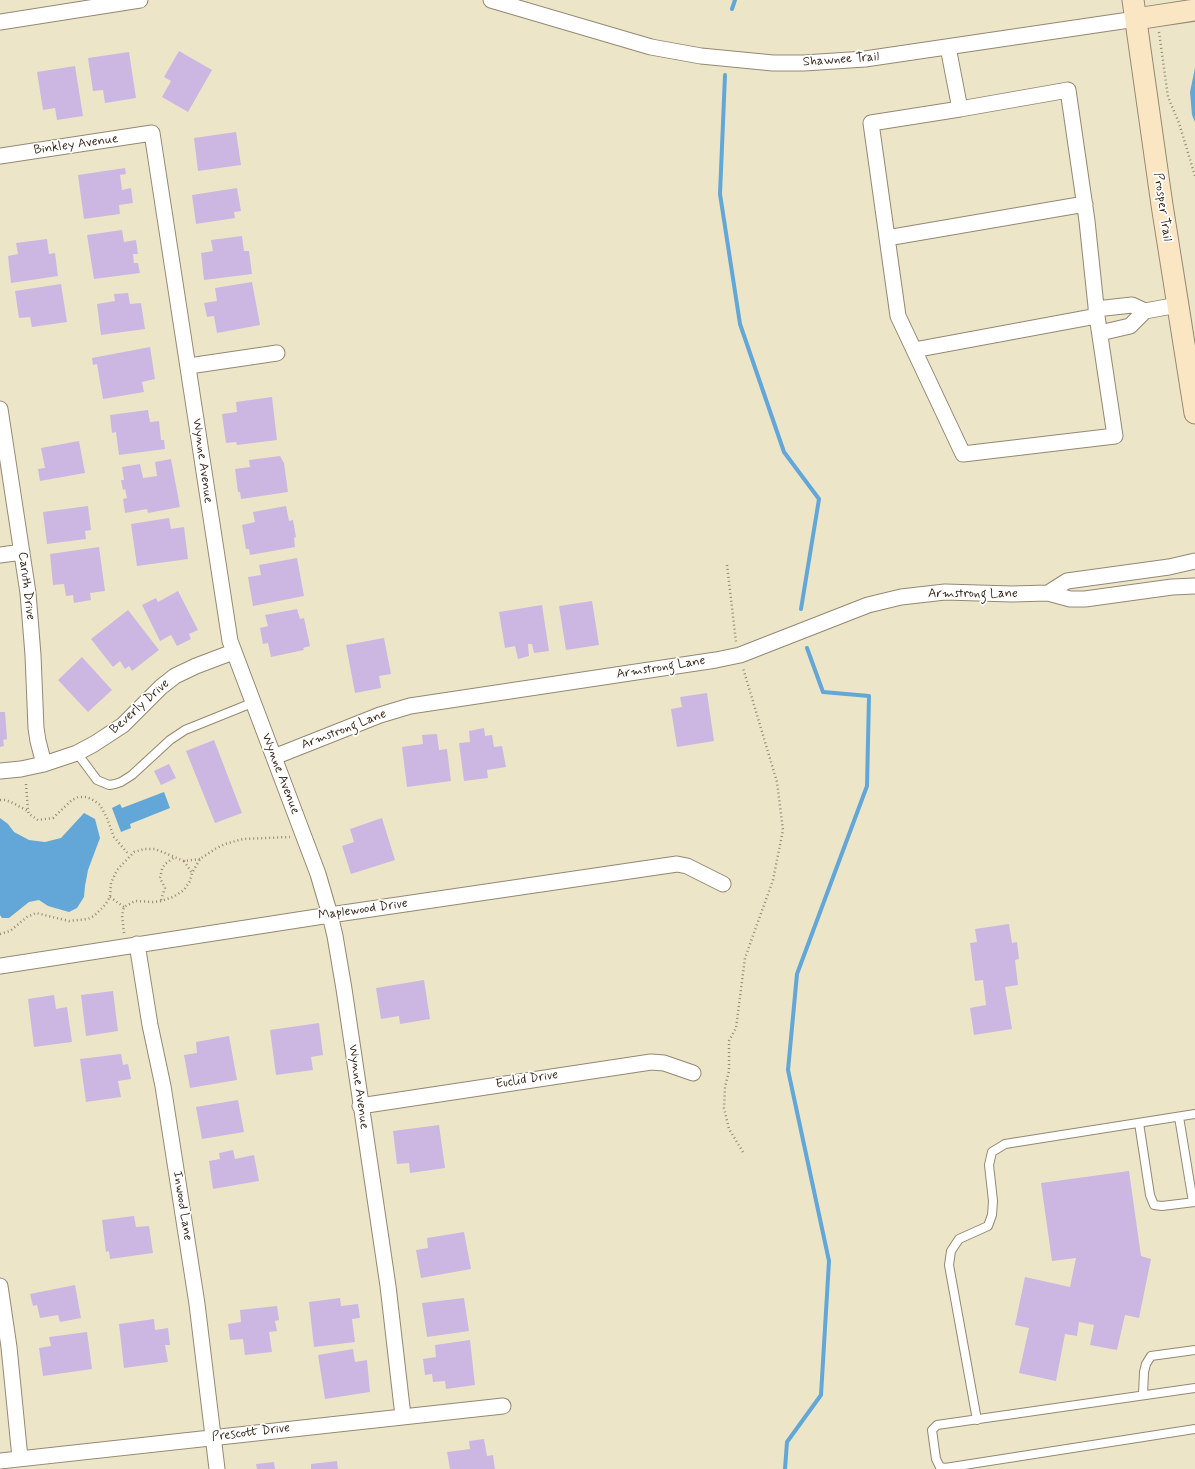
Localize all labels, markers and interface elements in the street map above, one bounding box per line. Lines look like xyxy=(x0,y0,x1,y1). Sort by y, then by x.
street label: Shawnee Trail xyxy=(802,50,880,70)
street label: Binkley Avenue xyxy=(33,131,119,159)
street label: Prosper Trail xyxy=(1149,172,1175,242)
street label: Wynne Avenue xyxy=(188,418,216,504)
street label: Caruth Drive xyxy=(14,551,38,621)
street label: Armstrong Lane xyxy=(928,586,1018,602)
street label: Armstrong Lane xyxy=(615,653,707,683)
street label: Beverly Drive xyxy=(107,676,173,738)
street label: Armstrong Lane xyxy=(299,707,389,753)
street label: Wynne Avenue xyxy=(257,731,303,817)
street label: Maplewood Drive xyxy=(317,896,409,924)
street label: Wynne Avenue xyxy=(344,1044,372,1130)
street label: Euclid Drive xyxy=(495,1067,559,1093)
street label: Inwood Lane xyxy=(169,1170,195,1242)
street label: Prescott Drive xyxy=(211,1420,291,1446)

